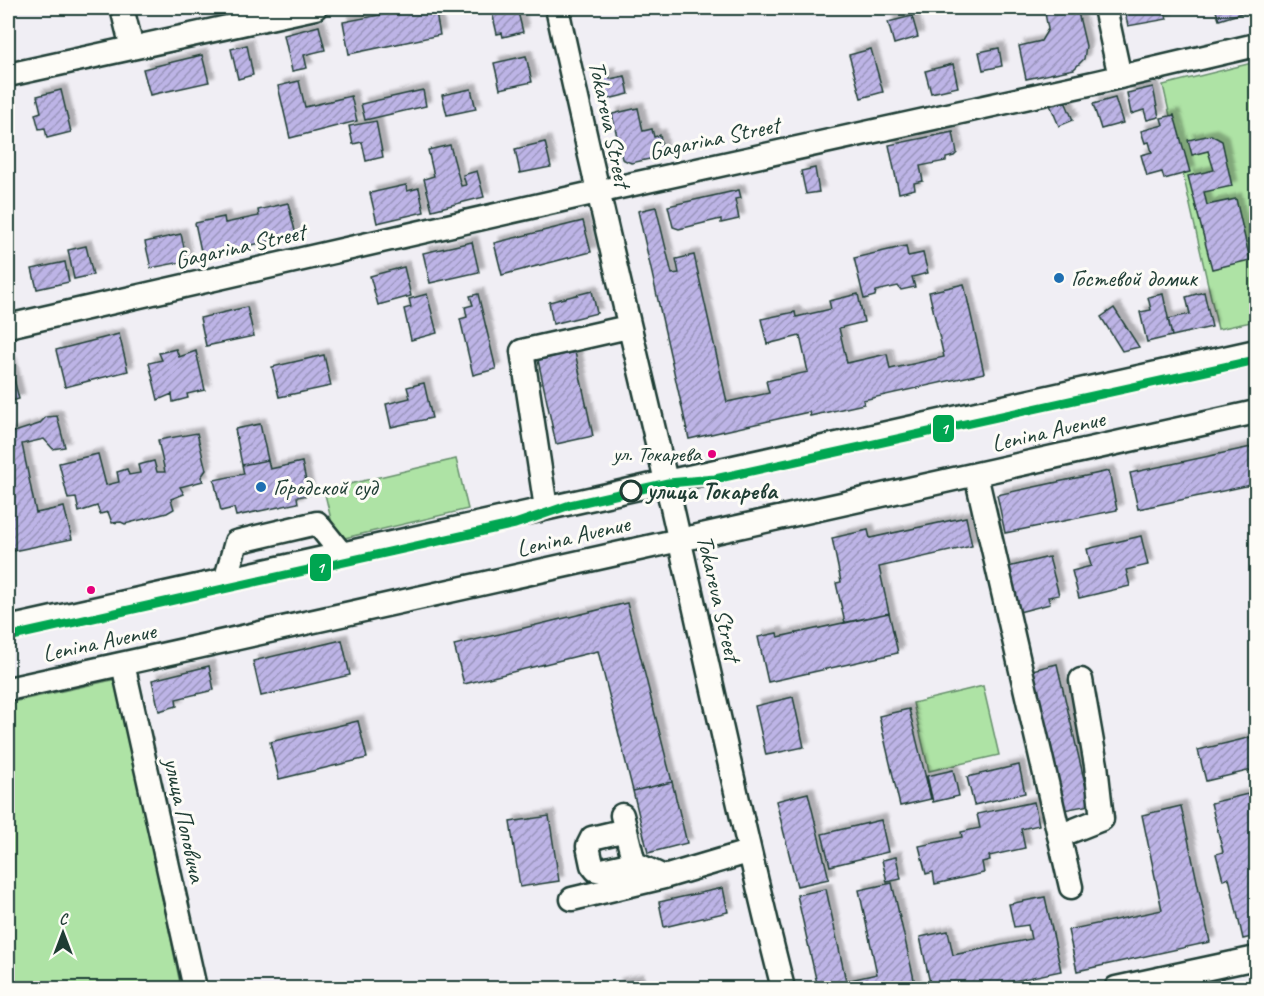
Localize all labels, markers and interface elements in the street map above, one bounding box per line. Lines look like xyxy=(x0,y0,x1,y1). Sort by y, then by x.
street label: Tokareva Street xyxy=(582,58,639,193)
street label: Gagarina Street xyxy=(646,109,785,166)
street label: Gagarina Street xyxy=(172,216,311,276)
place label: Гостевой домик xyxy=(1071,263,1199,293)
marker: Гостевой домик xyxy=(1052,271,1066,285)
street label: Lenina Avenue xyxy=(989,403,1110,459)
line badge: 1 xyxy=(932,414,955,443)
text: 1 xyxy=(940,419,949,439)
place label: ул. Токарева xyxy=(611,440,702,468)
marker: ул. Токарева xyxy=(706,448,718,460)
place label: Городской суд xyxy=(273,472,379,502)
place label: улица Токарева xyxy=(645,476,779,506)
marker: Городской суд xyxy=(254,480,268,494)
marker: улица Токарева xyxy=(620,480,642,502)
street label: Lenina Avenue xyxy=(514,508,635,564)
street label: Tokareva Street xyxy=(690,532,749,667)
line badge: 1 xyxy=(309,553,332,582)
text: 1 xyxy=(316,558,325,578)
unlabelled marker xyxy=(85,584,97,596)
street label: Lenina Avenue xyxy=(40,615,161,669)
street label: улица Поповича xyxy=(157,753,213,887)
north arrow xyxy=(33,903,93,963)
text: С xyxy=(59,909,69,929)

